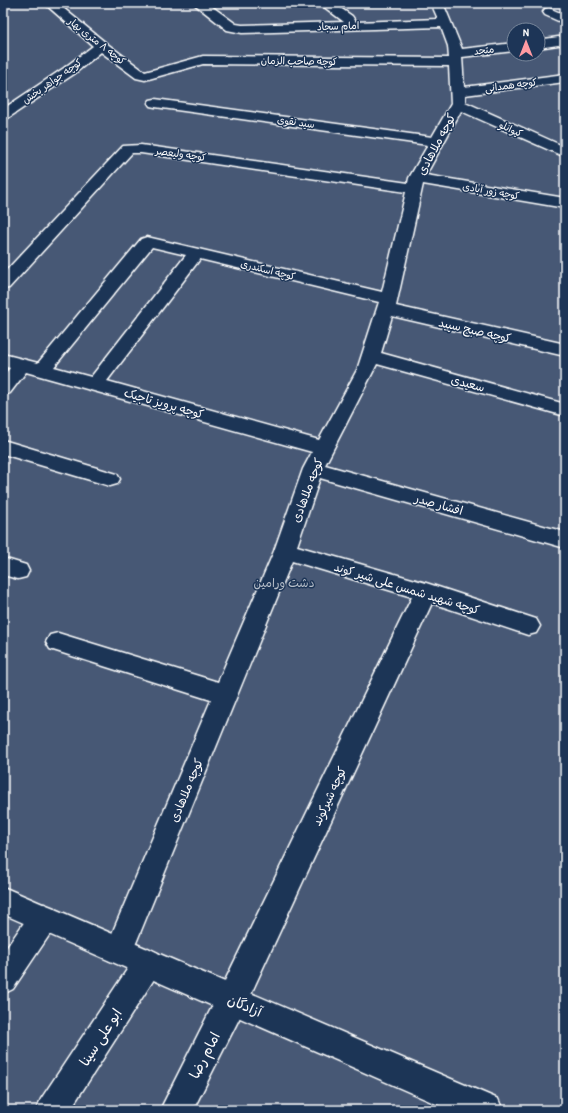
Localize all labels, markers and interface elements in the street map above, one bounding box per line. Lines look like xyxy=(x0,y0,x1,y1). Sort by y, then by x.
street label: کوچه ۸ متری بهار xyxy=(65,14,129,68)
street label: امام سجاد xyxy=(317,19,360,34)
north arrow xyxy=(506,22,546,62)
text: N xyxy=(523,25,529,39)
street label: متحد xyxy=(473,42,495,58)
street label: کوچه صاحب الزمان xyxy=(261,54,337,68)
street label: کوچه جواهر بخش xyxy=(19,56,85,107)
street label: کوچه همدانی xyxy=(484,75,538,96)
street label: کوچه ملاهادی xyxy=(413,110,459,178)
street label: سید نقوی xyxy=(276,113,316,131)
street label: کیوانلو xyxy=(496,117,525,141)
street label: کوچه ولیعصر xyxy=(154,144,207,164)
street label: کوچه زور آبادی xyxy=(461,180,521,202)
street label: کوچه اسکندری xyxy=(239,257,297,283)
street label: کوچه صبح سپید xyxy=(437,313,513,348)
street label: سعیدی xyxy=(449,370,487,396)
street label: کوچه پرویز تاجیک xyxy=(122,383,206,423)
street label: کوچه ملاهادی xyxy=(287,455,327,525)
street label: افشار صدر xyxy=(412,489,465,519)
street label: کوچه شهید شمس علی شیر کوند xyxy=(332,558,482,618)
park label: دشت ورامین xyxy=(254,574,314,591)
street label: کوچه ملاهادی xyxy=(165,755,207,825)
street label: کوچه شیرکوند xyxy=(308,763,350,829)
street label: آزادگان xyxy=(225,989,266,1021)
street label: ابو علی سینا xyxy=(74,1005,126,1069)
street label: امام رضا xyxy=(184,1028,226,1082)

